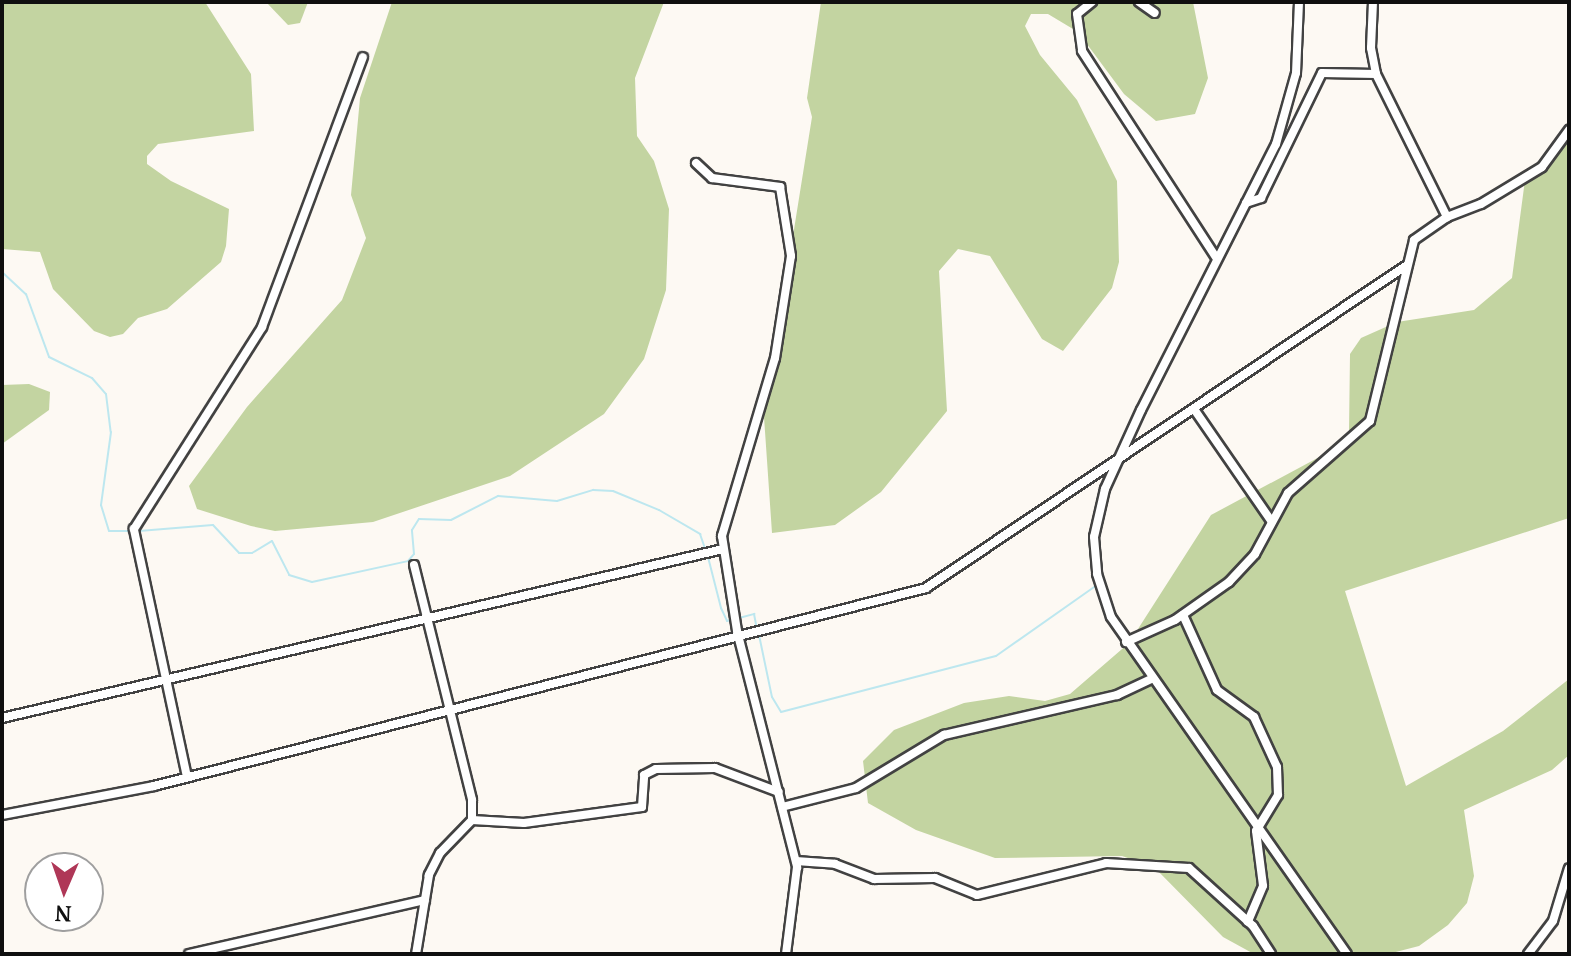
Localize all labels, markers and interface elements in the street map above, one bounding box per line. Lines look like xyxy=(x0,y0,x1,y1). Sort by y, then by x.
north arrow xyxy=(24,852,104,932)
text: N xyxy=(54,900,72,929)

